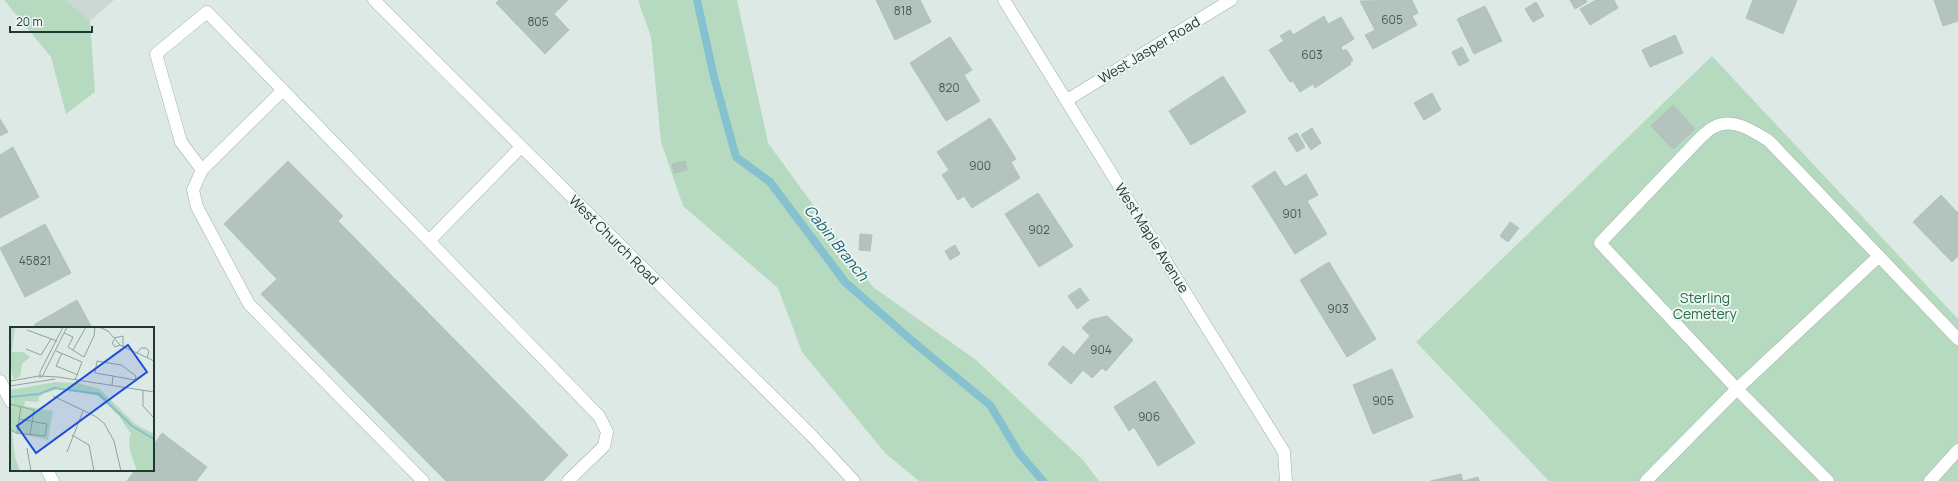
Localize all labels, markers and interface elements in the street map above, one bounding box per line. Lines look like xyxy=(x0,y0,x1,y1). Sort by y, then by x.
house number: 818 xyxy=(894,2,912,19)
scale bar xyxy=(10,8,92,34)
house number: 605 xyxy=(1381,11,1403,28)
street label: West Jasper Road xyxy=(1094,12,1203,87)
text: 20 m xyxy=(16,13,43,30)
house number: 805 xyxy=(527,13,549,30)
house number: 603 xyxy=(1301,46,1323,63)
house number: 820 xyxy=(938,79,960,96)
house number: 900 xyxy=(969,157,991,174)
street label: West Maple Avenue xyxy=(1111,179,1194,296)
street label: West Church Road xyxy=(565,191,663,289)
water label: Cabin Branch xyxy=(799,200,874,286)
house number: 901 xyxy=(1282,205,1302,222)
house number: 902 xyxy=(1028,221,1050,238)
house number: 45821 xyxy=(19,252,51,269)
park label: Sterling Cemetery xyxy=(1673,288,1738,323)
house number: 903 xyxy=(1327,300,1349,317)
inset map xyxy=(10,327,154,471)
house number: 904 xyxy=(1090,341,1112,358)
house number: 905 xyxy=(1372,392,1394,409)
house number: 906 xyxy=(1138,408,1160,425)

